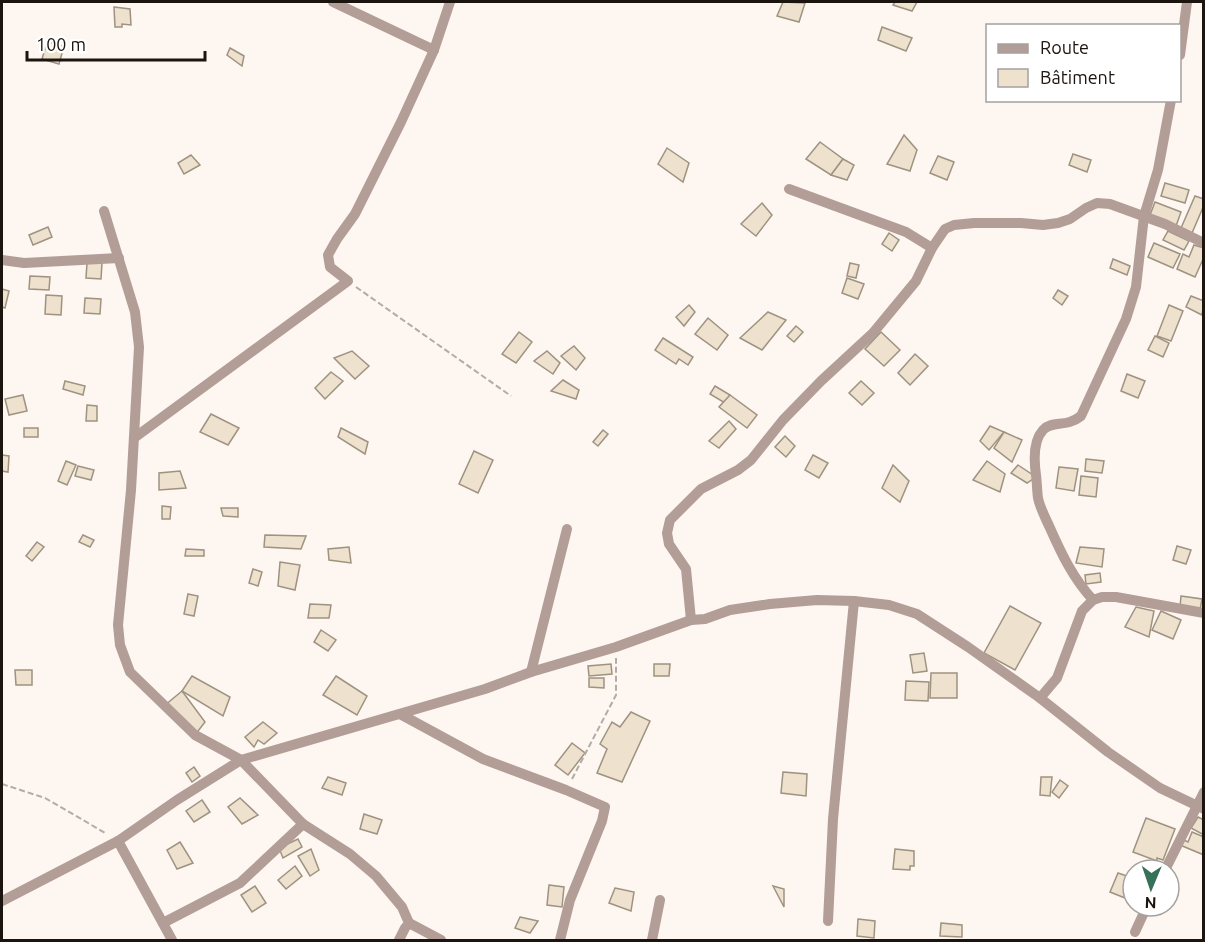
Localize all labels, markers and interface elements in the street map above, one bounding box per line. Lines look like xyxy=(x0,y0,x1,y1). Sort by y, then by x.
scale bar xyxy=(27,24,206,62)
legend xyxy=(986,24,1181,102)
text: 100 m xyxy=(36,34,86,54)
text: Route xyxy=(1040,37,1089,57)
text: Bâtiment xyxy=(1040,67,1115,87)
north arrow xyxy=(1121,858,1181,918)
text: N xyxy=(1144,894,1157,912)

